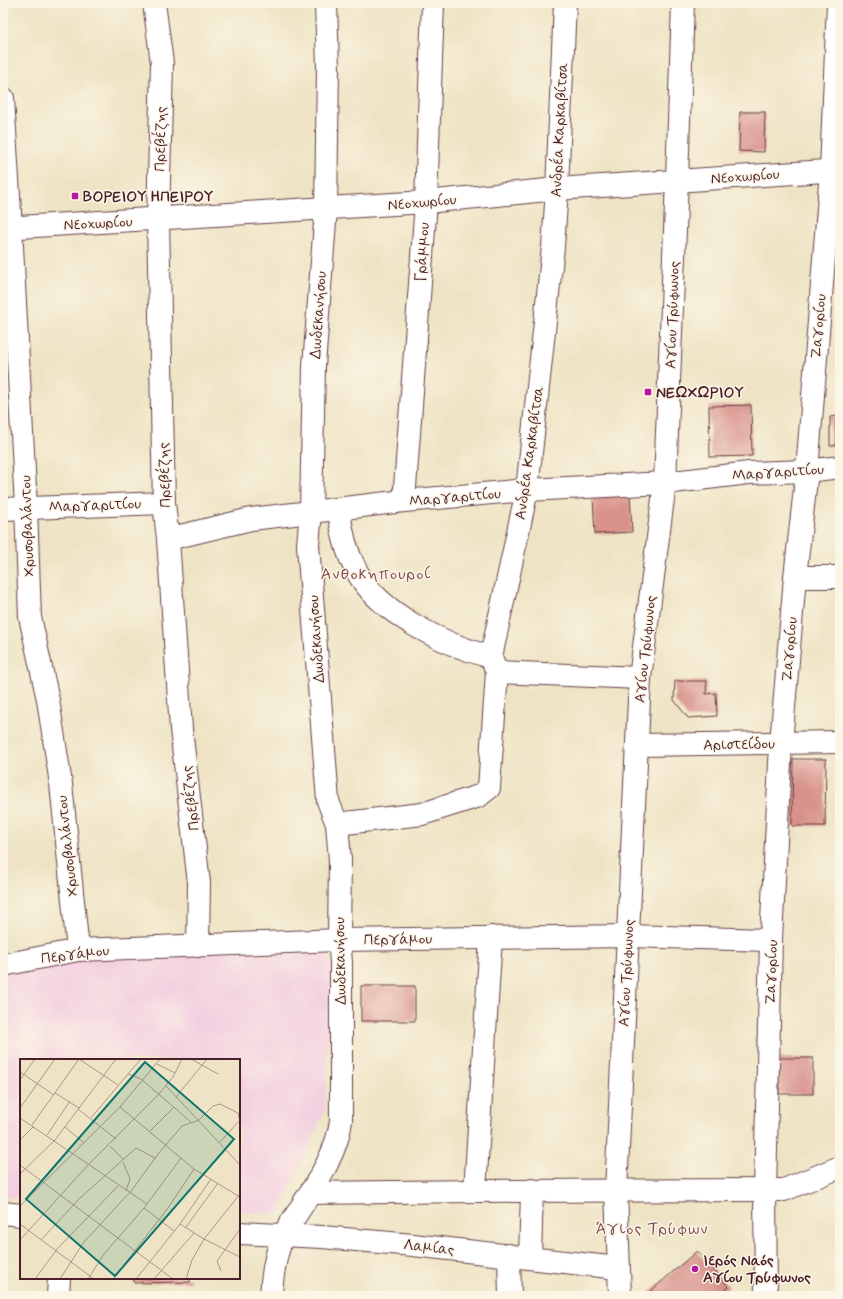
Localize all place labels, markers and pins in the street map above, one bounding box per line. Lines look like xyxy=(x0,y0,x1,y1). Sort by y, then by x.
place label: ΒΟΡΕΙΟΥ ΗΠΕΙΡΟΥ xyxy=(83,187,214,207)
marker: ΒΟΡΕΙΟΥ ΗΠΕΙΡΟΥ xyxy=(70,191,80,201)
place label: ΝΕΩΧΩΡΙΟΥ xyxy=(656,383,744,403)
marker: ΝΕΩΧΩΡΙΟΥ xyxy=(643,387,653,397)
place label: Ιερός Ναός Αγίου Τρύφωνος xyxy=(703,1251,811,1288)
marker: Ιερός Ναός Αγίου Τρύφωνος xyxy=(690,1264,700,1274)

